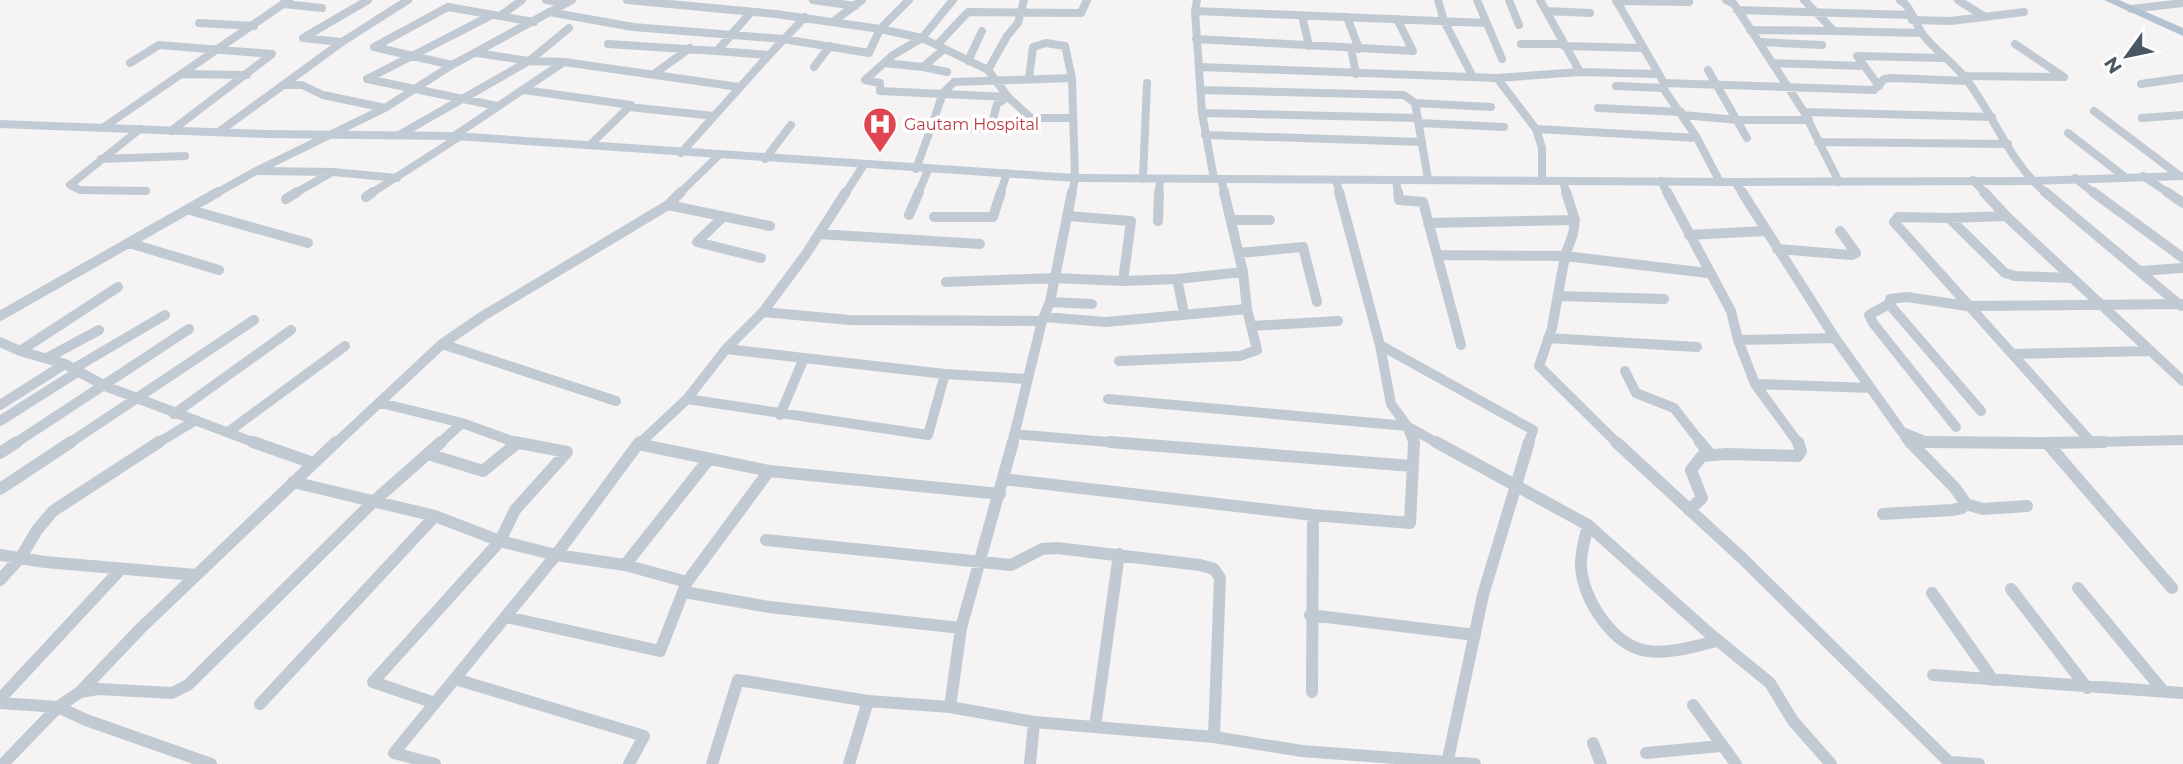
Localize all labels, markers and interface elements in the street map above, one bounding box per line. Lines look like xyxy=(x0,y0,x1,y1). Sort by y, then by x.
north arrow xyxy=(2092,21,2162,91)
text: N xyxy=(2099,52,2127,78)
hospital icon: Gautam Hospital xyxy=(861,105,899,154)
place label: Gautam Hospital xyxy=(904,115,1039,134)

